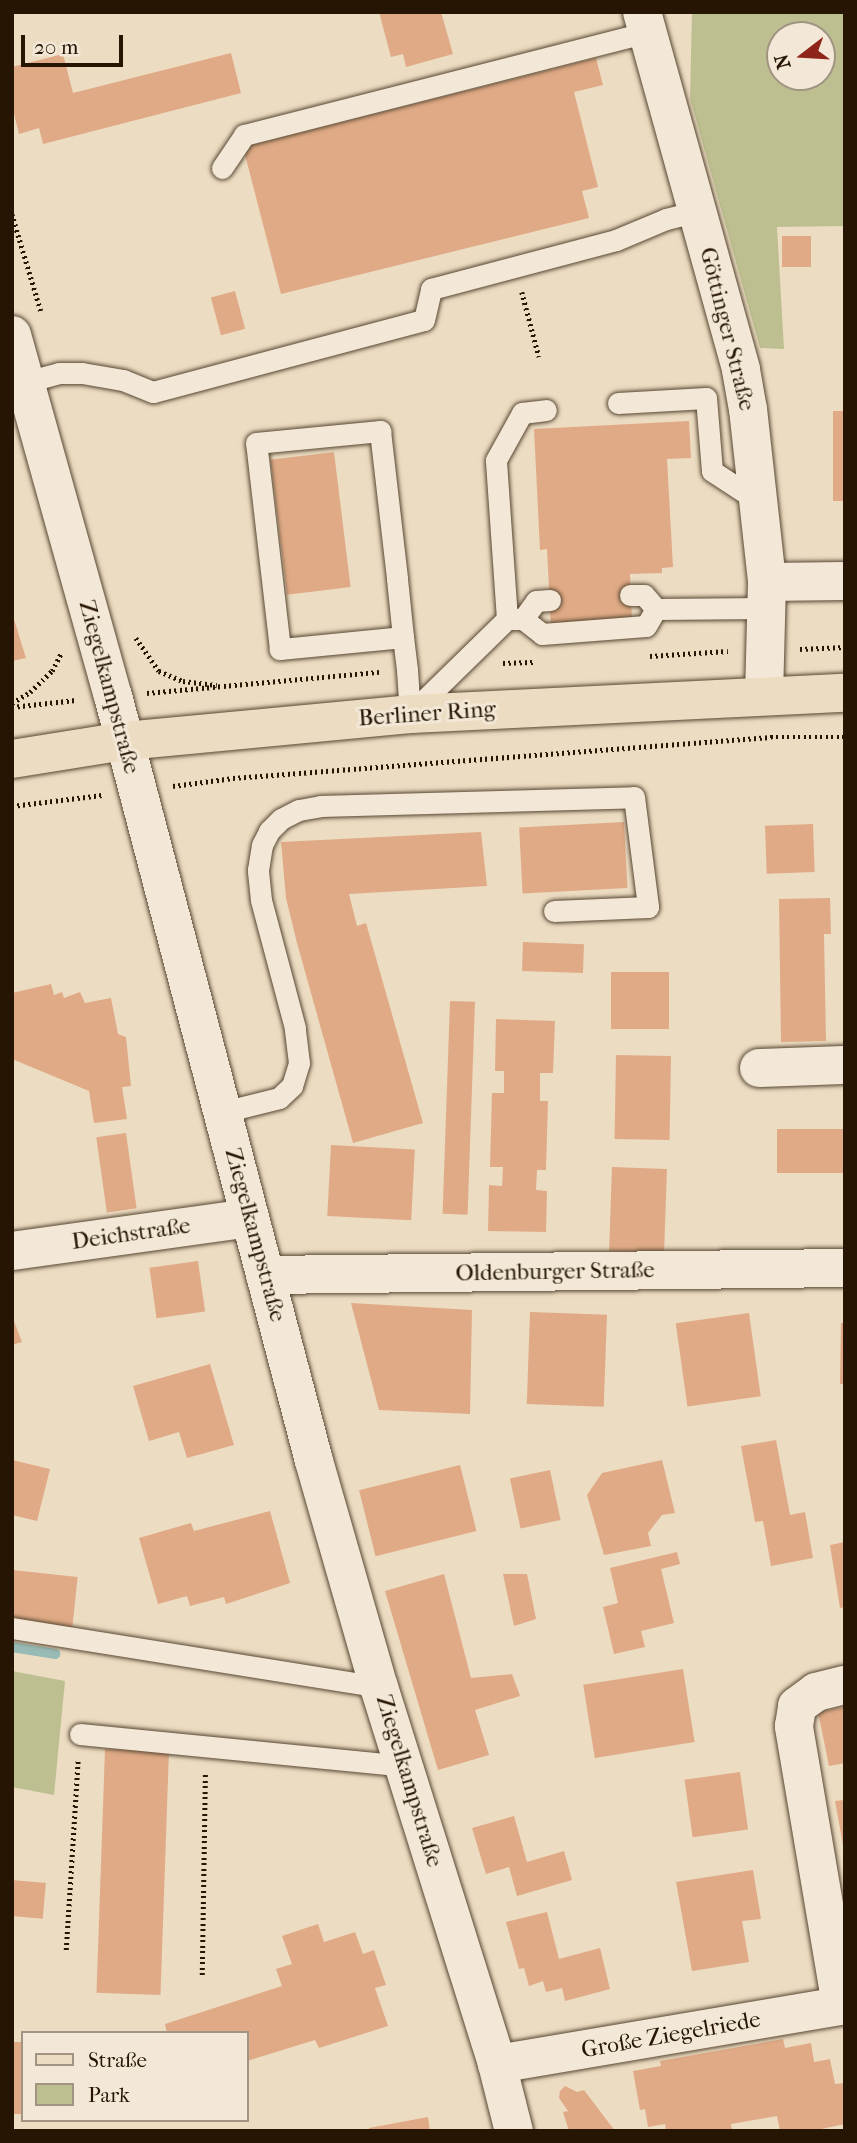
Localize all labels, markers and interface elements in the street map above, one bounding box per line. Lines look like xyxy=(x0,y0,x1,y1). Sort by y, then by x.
scale bar xyxy=(24,21,126,65)
north arrow xyxy=(766,21,836,91)
text: 20 m xyxy=(34,35,78,59)
text: N xyxy=(770,51,795,72)
street label: Göttinger Straße xyxy=(693,245,761,413)
street label: Ziegelkampstraße xyxy=(73,597,145,777)
street label: Berliner Ring xyxy=(357,695,497,733)
street label: Ziegelkampstraße xyxy=(219,1145,291,1325)
street label: Deichstraße xyxy=(70,1212,192,1256)
street label: Oldenburger Straße xyxy=(455,1256,655,1288)
street label: Ziegelkampstraße xyxy=(370,1692,448,1870)
street label: Große Ziegelriede xyxy=(579,2006,763,2064)
legend xyxy=(21,2031,248,2122)
text: Straße xyxy=(88,2048,147,2072)
text: Park xyxy=(88,2083,130,2107)

